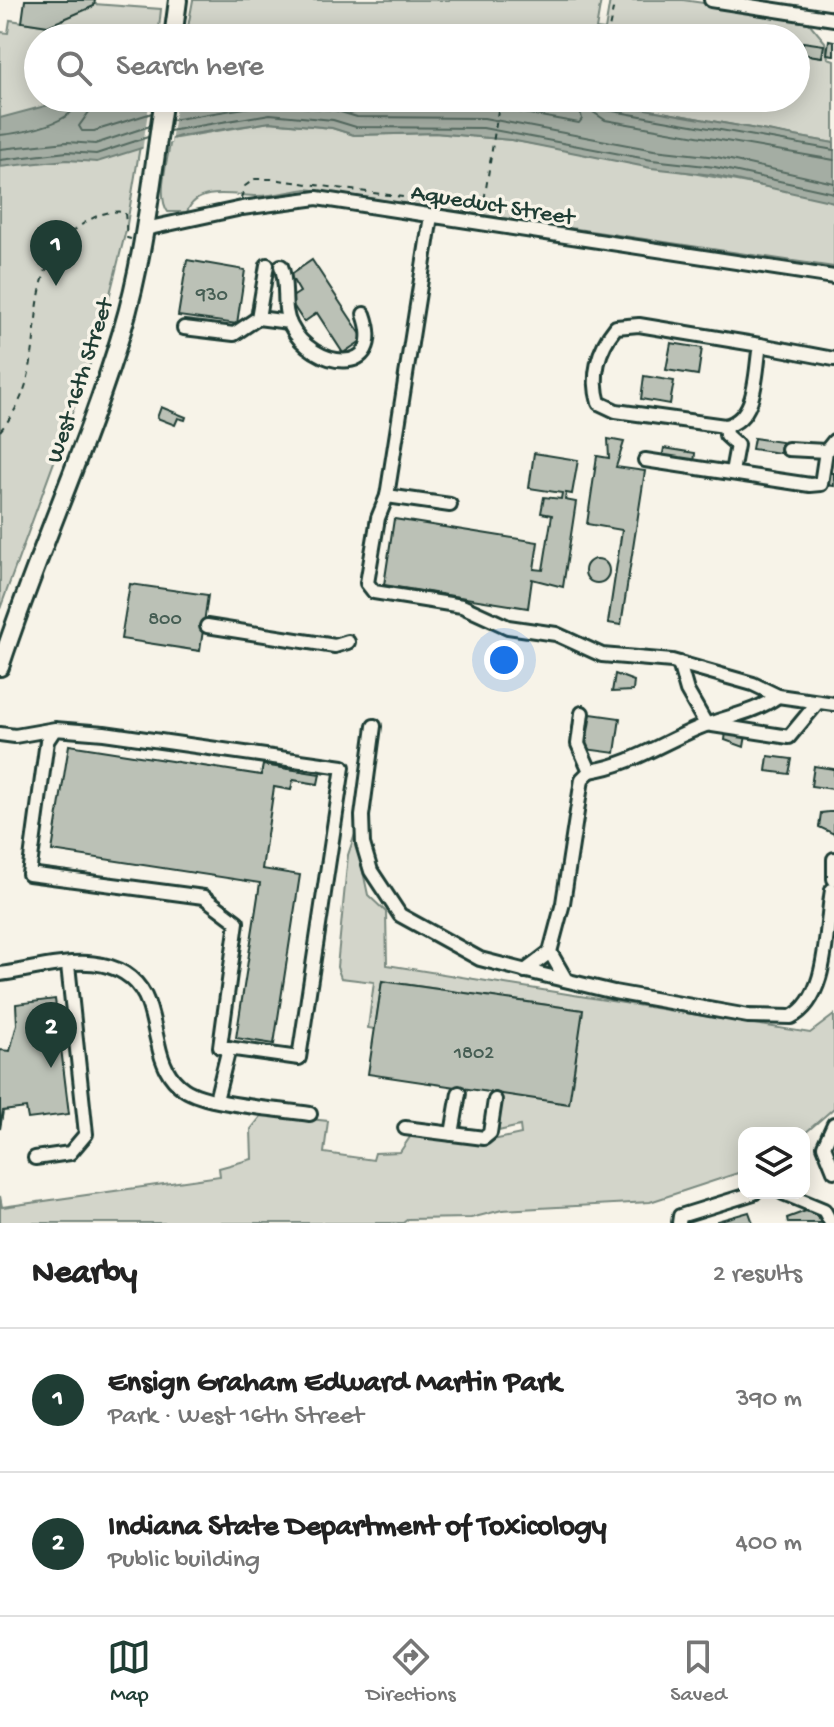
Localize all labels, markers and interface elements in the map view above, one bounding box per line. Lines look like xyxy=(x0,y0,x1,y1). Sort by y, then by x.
search box xyxy=(24,24,810,112)
icon: search xyxy=(52,46,96,90)
text: Search here xyxy=(116,51,264,86)
street label: Aqueduct Street xyxy=(409,179,578,234)
pin: 1 xyxy=(30,220,82,286)
house number: 930 xyxy=(195,285,228,308)
street label: West 16th Street xyxy=(41,293,122,467)
house number: 800 xyxy=(148,609,182,632)
your location xyxy=(484,640,524,680)
pin: 2 xyxy=(25,1002,77,1068)
house number: 1802 xyxy=(453,1043,494,1066)
map controls xyxy=(738,1127,810,1199)
button: layers xyxy=(738,1127,810,1199)
text: Nearby xyxy=(32,1255,137,1295)
text: 2 results xyxy=(713,1260,802,1291)
text: Ensign Graham Edward Martin Park xyxy=(108,1367,561,1402)
text: 1 xyxy=(53,1385,63,1416)
text: 390 m xyxy=(736,1385,802,1416)
text: Park · West 16th Street xyxy=(108,1402,364,1433)
text: Indiana State Department of Toxicology xyxy=(108,1511,607,1546)
text: 2 xyxy=(52,1529,64,1560)
text: 400 m xyxy=(736,1529,802,1560)
text: Public building xyxy=(108,1546,260,1577)
tab: Map xyxy=(107,1635,151,1709)
tab: Directions xyxy=(366,1635,456,1709)
tab: Saved xyxy=(670,1635,727,1709)

